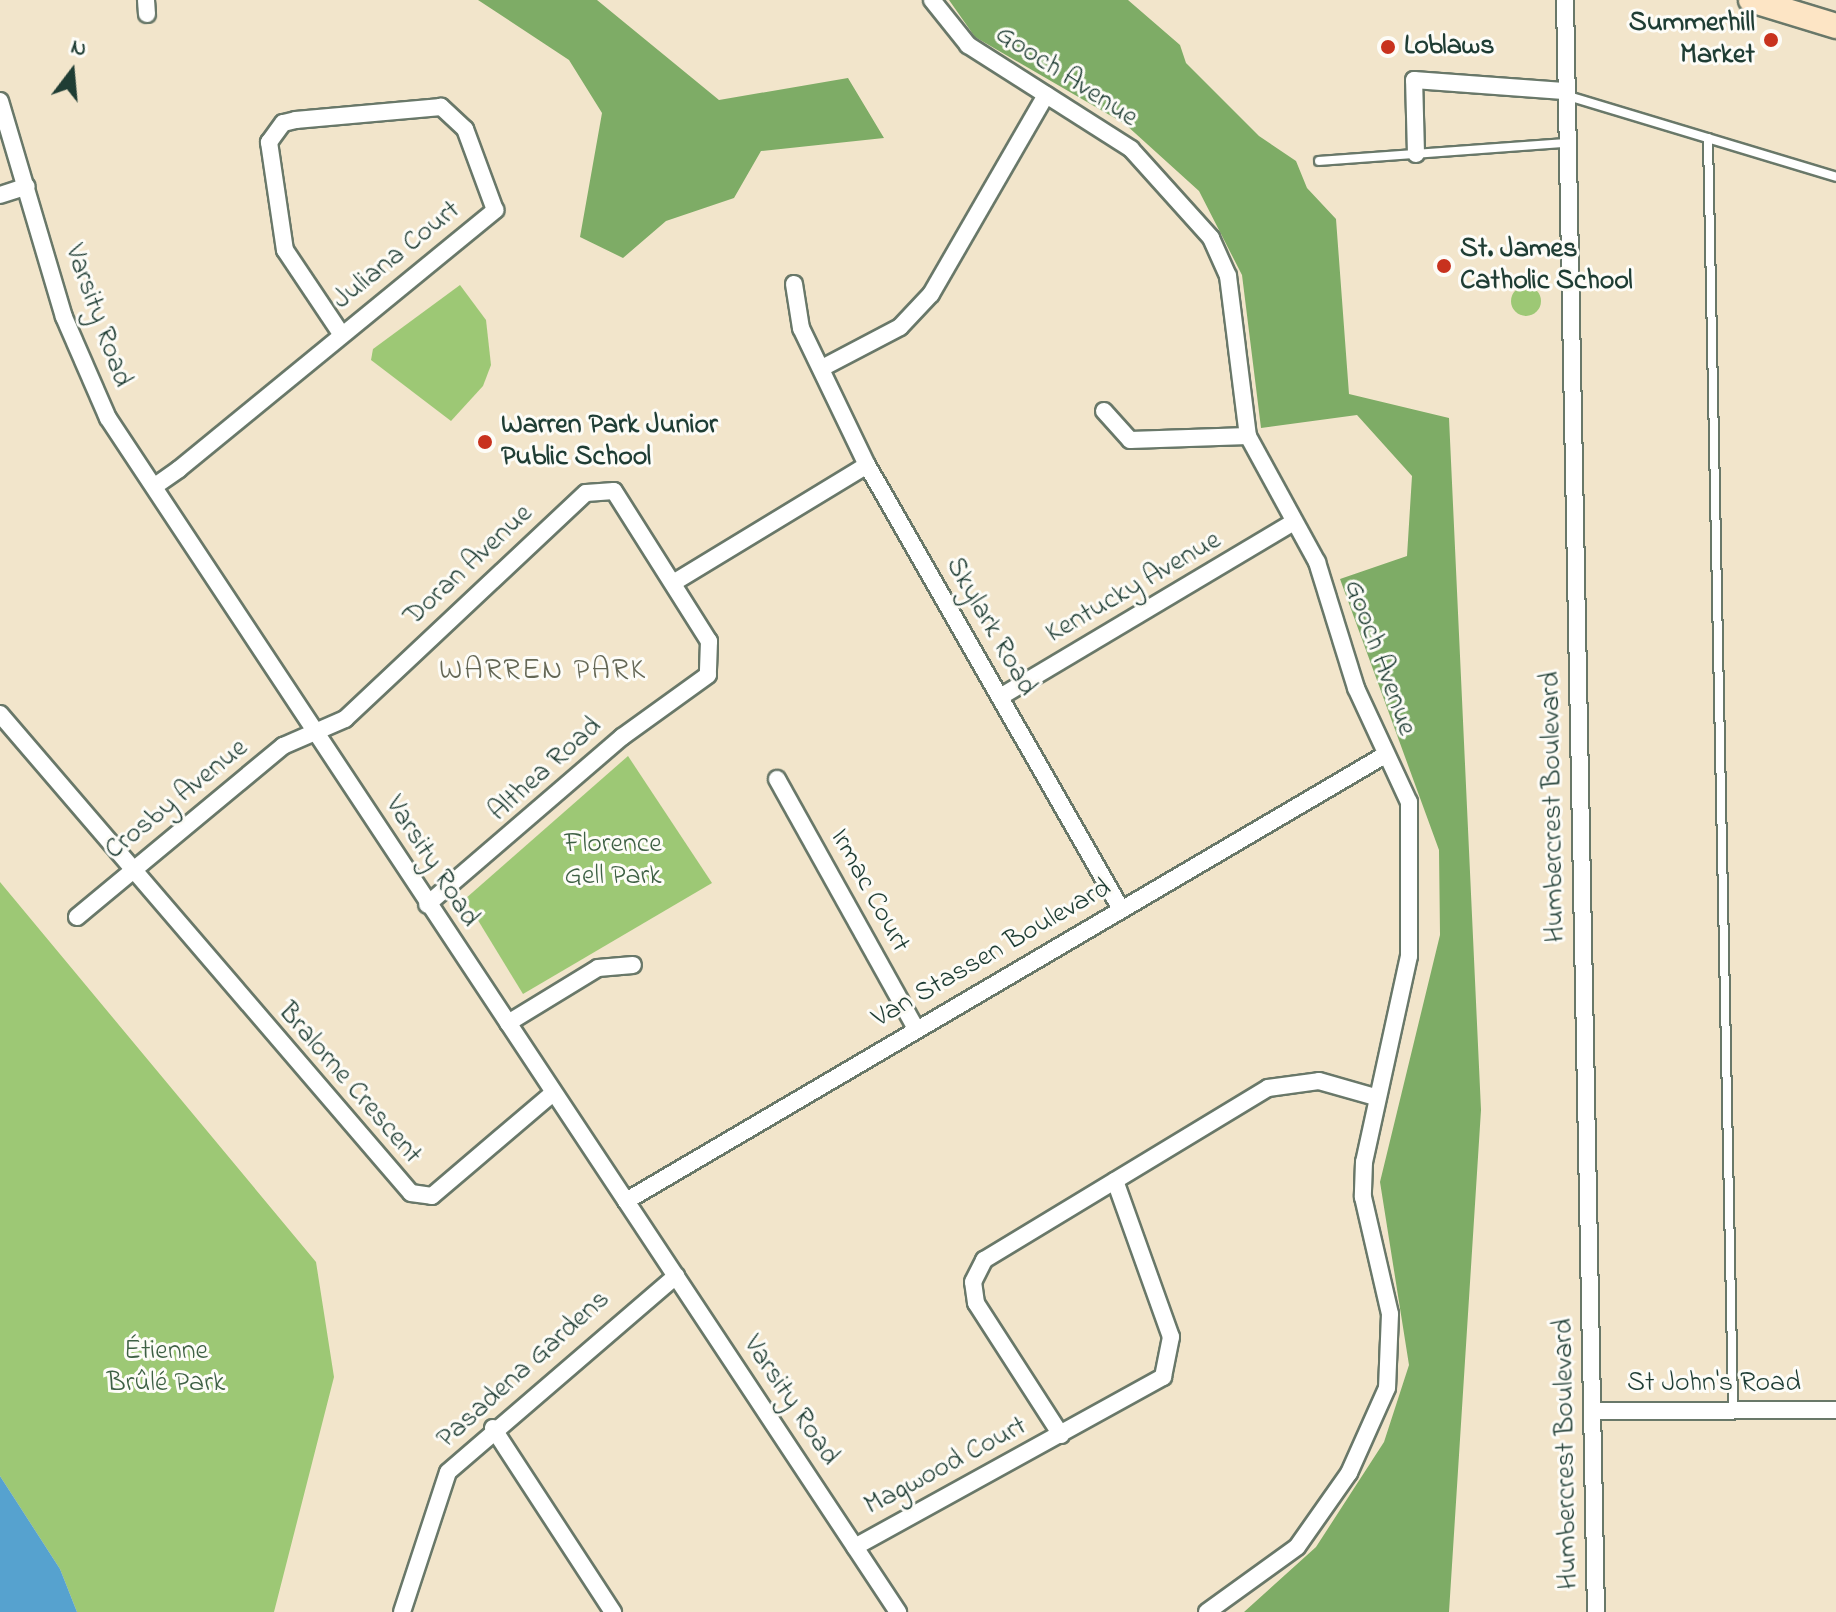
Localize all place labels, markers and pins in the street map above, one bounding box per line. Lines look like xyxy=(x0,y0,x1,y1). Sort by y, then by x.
place label: Summerhill Market xyxy=(1629,7,1755,73)
place label: Loblaws xyxy=(1404,30,1494,64)
marker: Summerhill Market xyxy=(1762,31,1780,49)
marker: Loblaws xyxy=(1379,38,1397,56)
place label: St. James Catholic School xyxy=(1460,233,1633,299)
marker: St. James Catholic School xyxy=(1435,257,1453,275)
place label: Warren Park Junior Public School xyxy=(501,409,718,475)
marker: Warren Park Junior Public School xyxy=(476,433,494,451)

